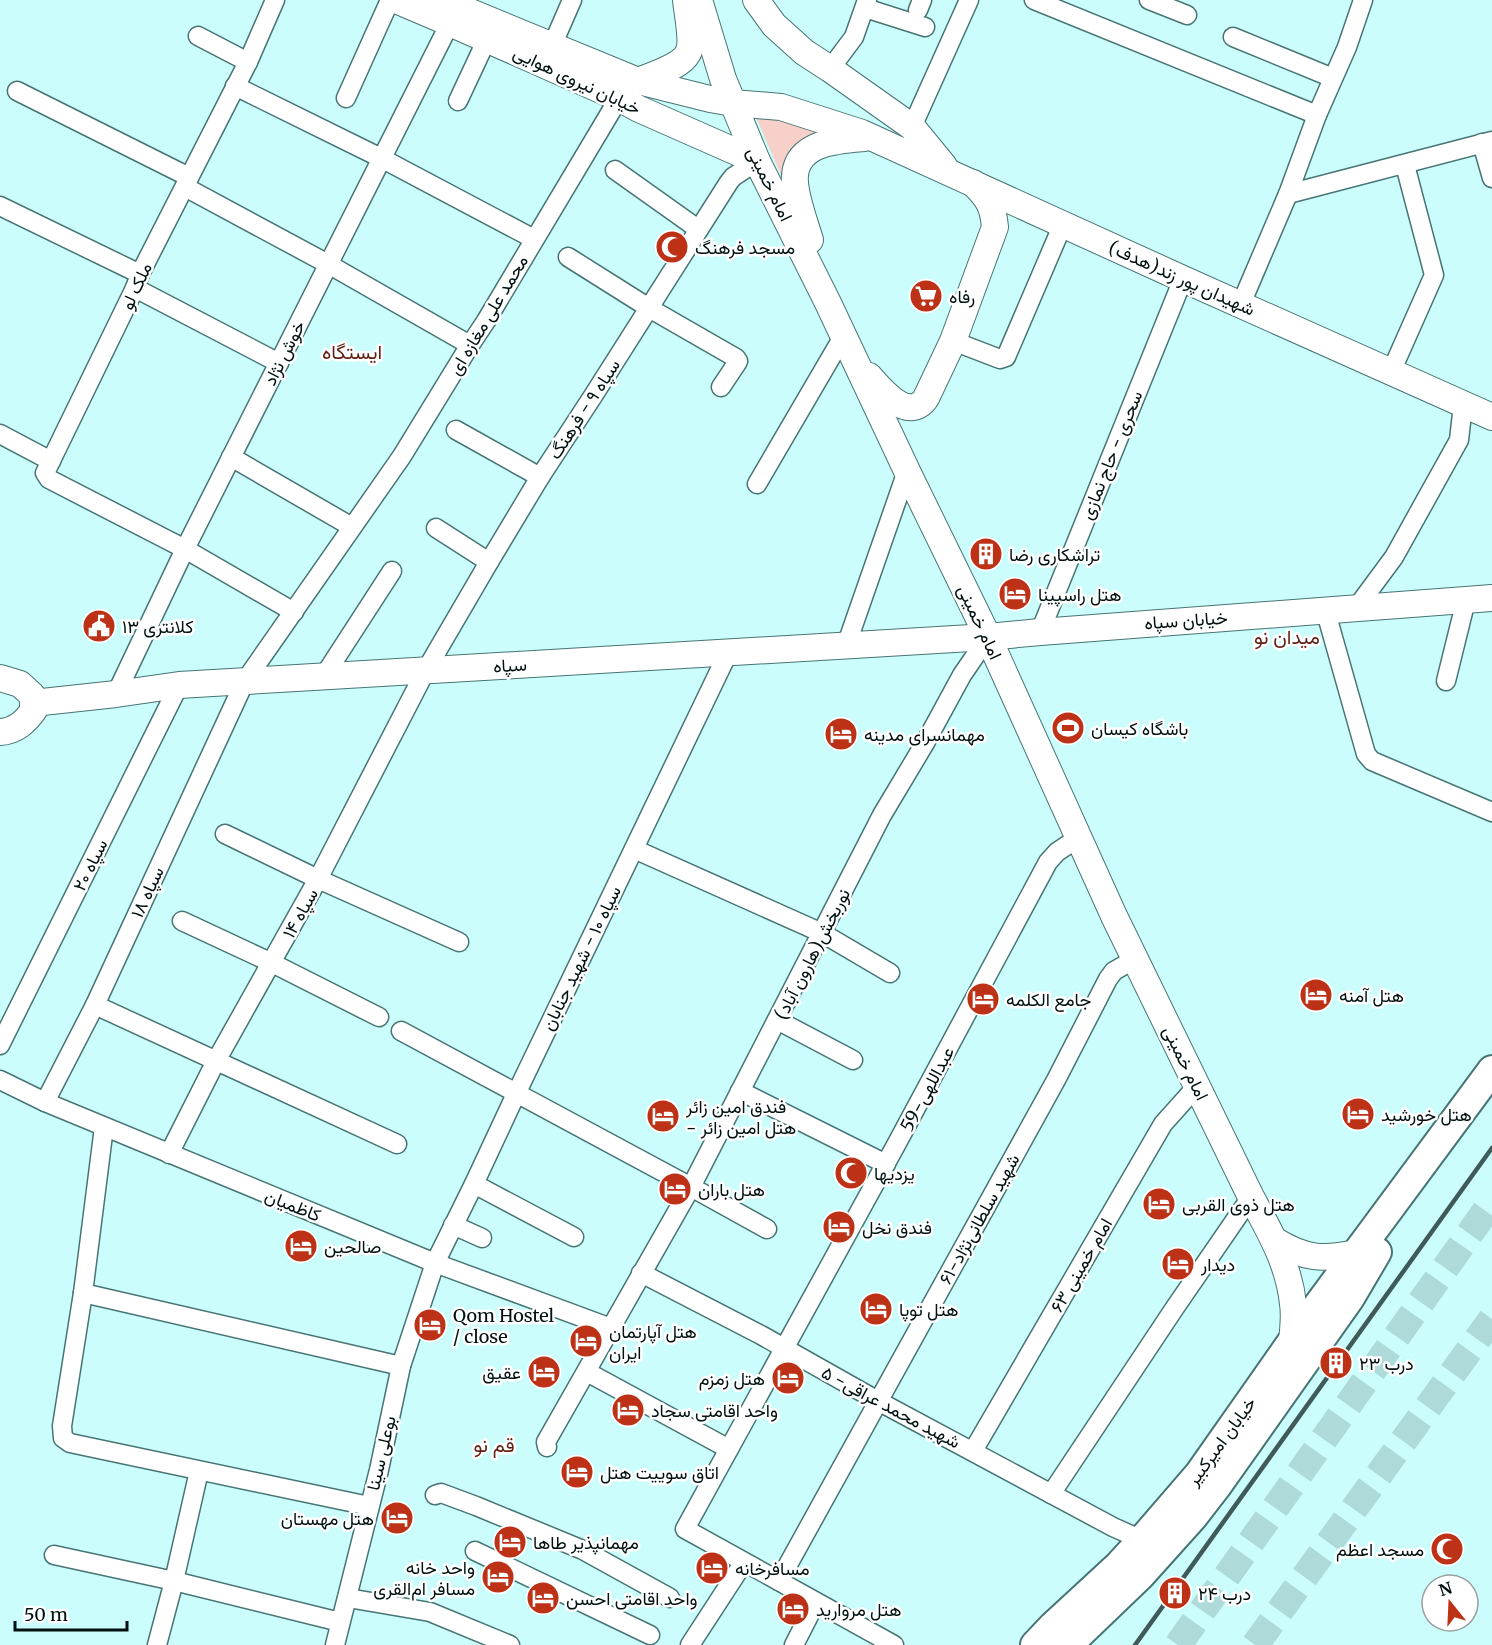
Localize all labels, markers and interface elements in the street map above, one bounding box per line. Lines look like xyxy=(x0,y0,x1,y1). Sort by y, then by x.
street label: خیابان نیروی هوایی xyxy=(510,40,644,120)
street label: امام خمینی xyxy=(741,143,798,225)
mosque icon: مسجد فرهنگ xyxy=(654,229,690,265)
street label: شهیدان پور زند(هدف) xyxy=(1105,235,1259,321)
place label: مسجد فرهنگ xyxy=(695,236,795,259)
street label: محمد علی مغازه ای xyxy=(443,251,533,379)
street label: ملک لو xyxy=(115,259,157,313)
supermarket icon: رفاه xyxy=(908,278,944,314)
place label: رفاه xyxy=(949,285,975,308)
street label: خوش نژاد xyxy=(258,317,310,389)
district label: ایستگاه xyxy=(322,339,382,364)
street label: سپاه ۹ - فرهنگ xyxy=(543,354,626,464)
street label: سحری - حاج نمازی xyxy=(1075,387,1148,523)
building icon: تراشکارى رضا xyxy=(968,536,1004,572)
place label: تراشکارى رضا xyxy=(1009,543,1100,566)
hotel icon: هتل راسپینا xyxy=(997,576,1033,612)
street label: امام خمینی xyxy=(952,581,1007,664)
place label: هتل راسپینا xyxy=(1038,583,1121,607)
street label: خیابان سپاه xyxy=(1144,606,1229,635)
public building icon: کلانتری ۱۳ xyxy=(81,608,117,644)
place label: کلانتری ۱۳ xyxy=(122,615,193,638)
district label: میدان نو xyxy=(1254,624,1320,650)
street label: سپاه xyxy=(493,653,528,678)
sports icon: باشگاه کیسان xyxy=(1050,710,1086,746)
hotel icon: مهمانسرای مدینه xyxy=(823,716,859,752)
place label: باشگاه کیسان xyxy=(1091,717,1188,740)
place label: مهمانسرای مدینه xyxy=(864,723,985,746)
street label: سپاه ۲۰ xyxy=(68,835,113,895)
street label: سپاه ۱۸ xyxy=(125,863,170,922)
street label: سپاه ۱۰ - شهید جنابان xyxy=(536,882,627,1035)
street label: سپاه ۱۴ xyxy=(277,884,324,942)
street label: نوربخش(هارون آباد) xyxy=(769,884,855,1024)
hotel icon: هتل آمنه xyxy=(1298,977,1334,1013)
hotel icon: جامع الکلمه xyxy=(965,981,1001,1017)
place label: هتل آمنه xyxy=(1339,984,1404,1007)
place label: جامع الکلمه xyxy=(1006,988,1091,1012)
street label: امام خمینی xyxy=(1157,1022,1214,1104)
street label: عبداللهی-59 xyxy=(895,1043,959,1135)
place label: فندق امین زائر - هتل امین زائر xyxy=(685,1095,796,1139)
hotel icon: هتل خورشید xyxy=(1340,1096,1376,1132)
hotel icon: فندق امین زائر - هتل امین زائر xyxy=(645,1098,681,1134)
place label: هتل خورشید xyxy=(1381,1103,1472,1126)
street label: شهید سلطانی‌نژاد-۶۱ xyxy=(934,1150,1024,1288)
mosque icon: یزدیها xyxy=(833,1155,869,1191)
place label: یزدیها xyxy=(874,1162,915,1185)
hotel icon: هتل باران xyxy=(657,1171,693,1207)
place label: هتل باران xyxy=(698,1178,765,1201)
street label: کاظمیان xyxy=(262,1183,324,1227)
hotel icon: هتل ذوی القربی xyxy=(1141,1186,1177,1222)
place label: هتل ذوی القربی xyxy=(1182,1193,1295,1216)
hotel icon: فندق نخل xyxy=(821,1209,857,1245)
street label: امام خمینی ۶۳ xyxy=(1045,1214,1118,1317)
place label: فندق نخل xyxy=(862,1216,932,1239)
hotel icon: صالحین xyxy=(283,1228,319,1264)
place label: صالحین xyxy=(324,1235,381,1258)
hotel icon: ديدار xyxy=(1160,1246,1196,1282)
place label: ديدار xyxy=(1200,1253,1235,1276)
hotel icon: هتل توپا xyxy=(858,1291,894,1327)
place label: هتل توپا xyxy=(899,1298,959,1322)
place label: Qom Hostel / close xyxy=(453,1304,555,1348)
hotel icon: Qom Hostel / close xyxy=(412,1307,448,1343)
place label: هتل آپارتمان ایران xyxy=(609,1320,697,1364)
hotel icon: هتل آپارتمان ایران xyxy=(568,1323,604,1359)
building icon: درب ۲۳ xyxy=(1318,1345,1354,1381)
place label: درب ۲۳ xyxy=(1359,1352,1414,1375)
hotel icon: عقیق xyxy=(526,1354,562,1390)
hotel icon: هتل زمزم xyxy=(770,1360,806,1396)
place label: عقیق xyxy=(482,1361,521,1384)
street label: شهید محمد عراقی- ۵ xyxy=(818,1361,964,1453)
place label: هتل زمزم xyxy=(699,1367,765,1391)
hotel icon: واحد اقامتی سجاد xyxy=(610,1392,646,1428)
street label: خیابان امیرکبیر xyxy=(1180,1392,1261,1491)
place label: واحد اقامتی سجاد xyxy=(651,1399,778,1422)
street label: بوعلی سینا xyxy=(361,1413,401,1493)
district label: قم نو xyxy=(473,1432,515,1458)
hotel icon: اتاق سوییت هتل xyxy=(559,1454,595,1490)
place label: اتاق سوییت هتل xyxy=(600,1461,719,1484)
hotel icon: هتل مهستان xyxy=(379,1500,415,1536)
place label: هتل مهستان xyxy=(281,1507,374,1530)
hotel icon: مهمانپذیر طاها xyxy=(492,1524,528,1560)
place label: مهمانپذیر طاها xyxy=(533,1531,639,1555)
mosque icon: مسجد اعظم xyxy=(1429,1531,1465,1567)
place label: مسجد اعظم xyxy=(1336,1538,1424,1562)
hotel icon: مسافرخانه xyxy=(694,1550,730,1586)
place label: واحد خانه مسافر ام‌القری xyxy=(373,1556,475,1601)
place label: مسافرخانه xyxy=(735,1557,810,1580)
hotel icon: واحد خانه مسافر ام‌القری xyxy=(480,1559,516,1595)
north arrow xyxy=(1420,1573,1480,1633)
building icon: درب ۲۴ xyxy=(1157,1575,1193,1611)
text: N xyxy=(1436,1577,1455,1600)
hotel icon: واحد اقامتی احسن xyxy=(525,1580,561,1616)
place label: درب ۲۴ xyxy=(1198,1582,1251,1605)
place label: واحد اقامتی احسن xyxy=(566,1587,698,1610)
hotel icon: هتل مروارید xyxy=(775,1591,811,1627)
scale bar xyxy=(15,1594,128,1632)
place label: هتل مروارید xyxy=(816,1598,902,1621)
text: 50 m xyxy=(24,1603,68,1626)

